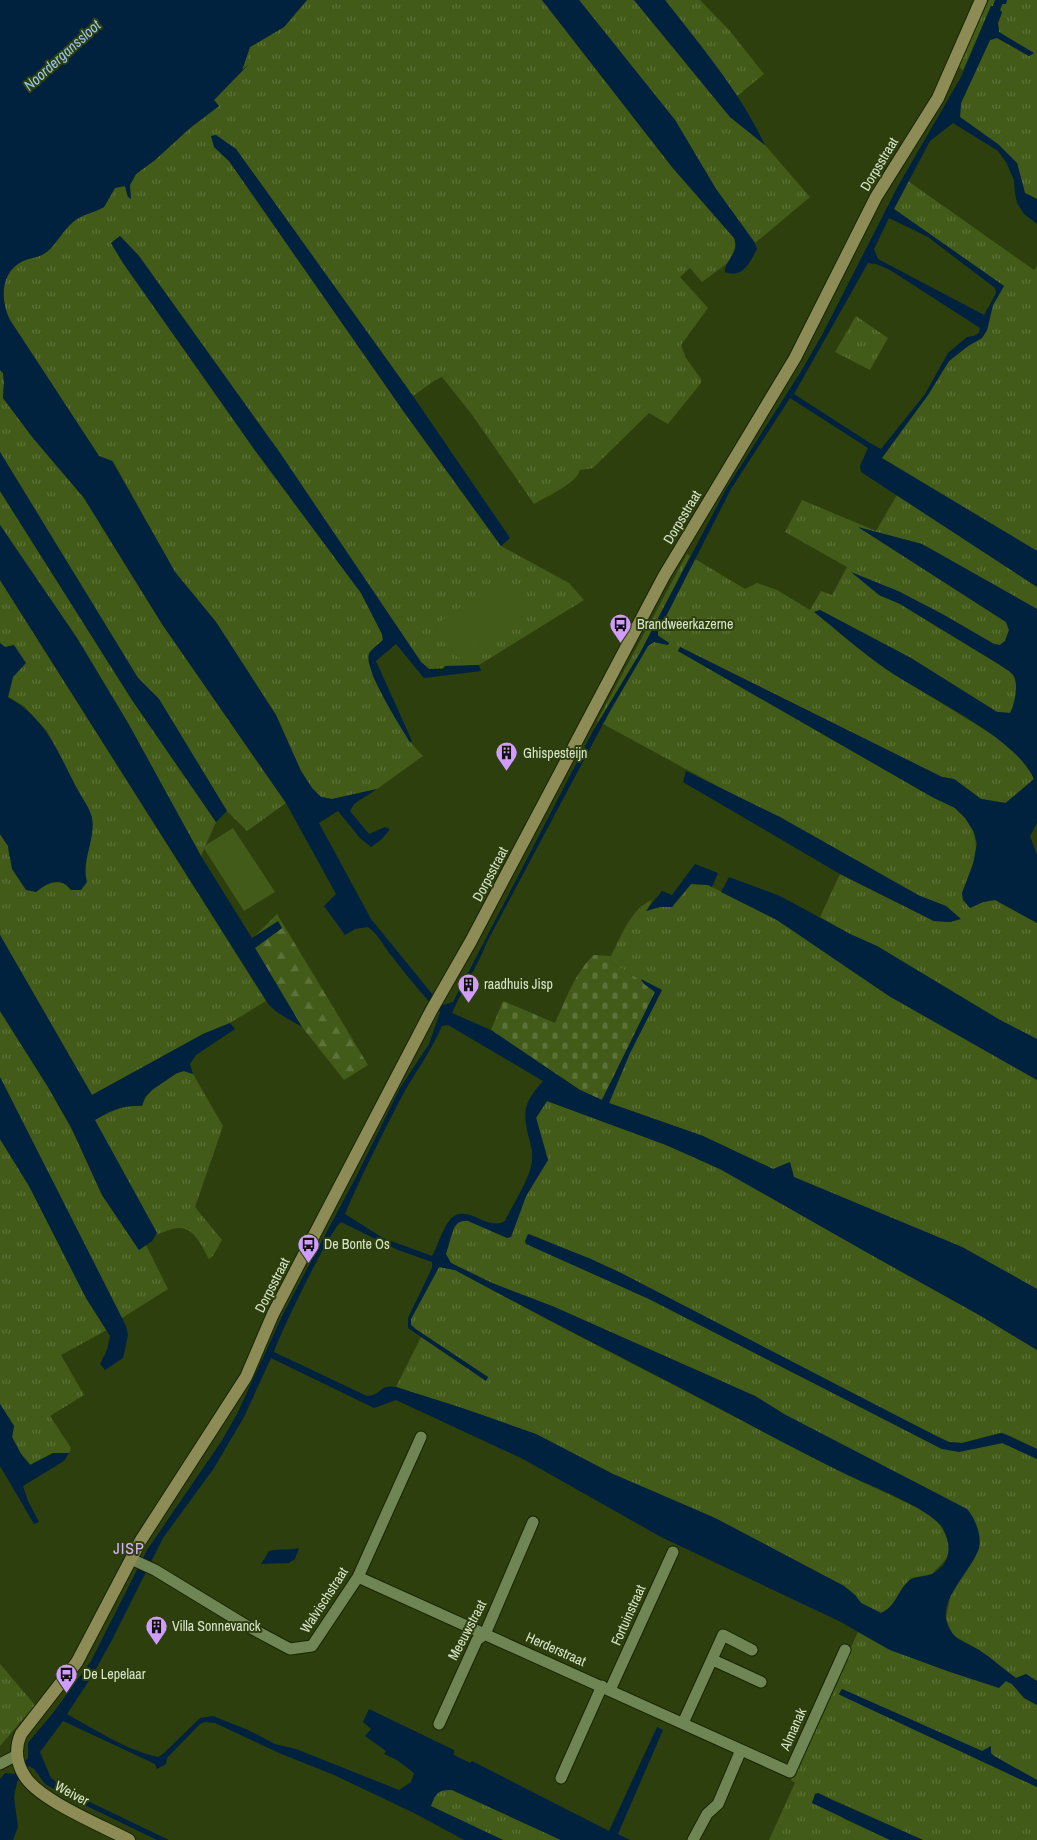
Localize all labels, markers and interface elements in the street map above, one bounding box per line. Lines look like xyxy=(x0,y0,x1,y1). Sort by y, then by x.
water label: Noorderganssloot xyxy=(19,14,106,95)
street label: Dorpsstraat xyxy=(856,134,902,194)
street label: Dorpsstraat xyxy=(659,487,705,547)
bus stop icon: Brandweerkazerne xyxy=(609,612,633,643)
place label: Brandweerkazerne xyxy=(637,615,733,633)
building icon: Ghispesteijn xyxy=(495,741,519,772)
place label: Ghispesteijn xyxy=(523,744,587,762)
street label: Dorpsstraat xyxy=(468,844,512,904)
building icon: raadhuis Jisp xyxy=(456,972,480,1003)
place label: raadhuis Jisp xyxy=(484,975,553,993)
bus stop icon: De Bonte Os xyxy=(296,1232,320,1263)
place label: De Bonte Os xyxy=(324,1235,390,1253)
street label: Dorpsstraat xyxy=(251,1254,293,1316)
district label: JISP xyxy=(113,1537,145,1559)
street label: Walvischstraat xyxy=(296,1564,352,1636)
street label: Fortuinstraat xyxy=(607,1582,649,1648)
street label: Meeuwstraat xyxy=(444,1597,490,1663)
building icon: Villa Sonnevanck xyxy=(144,1614,168,1645)
place label: Villa Sonnevanck xyxy=(172,1617,261,1635)
street label: Herderstraat xyxy=(523,1628,589,1670)
bus stop icon: De Lepelaar xyxy=(55,1662,79,1693)
place label: De Lepelaar xyxy=(83,1665,146,1683)
street label: Almanak xyxy=(775,1705,810,1754)
street label: Weiver xyxy=(52,1777,92,1810)

